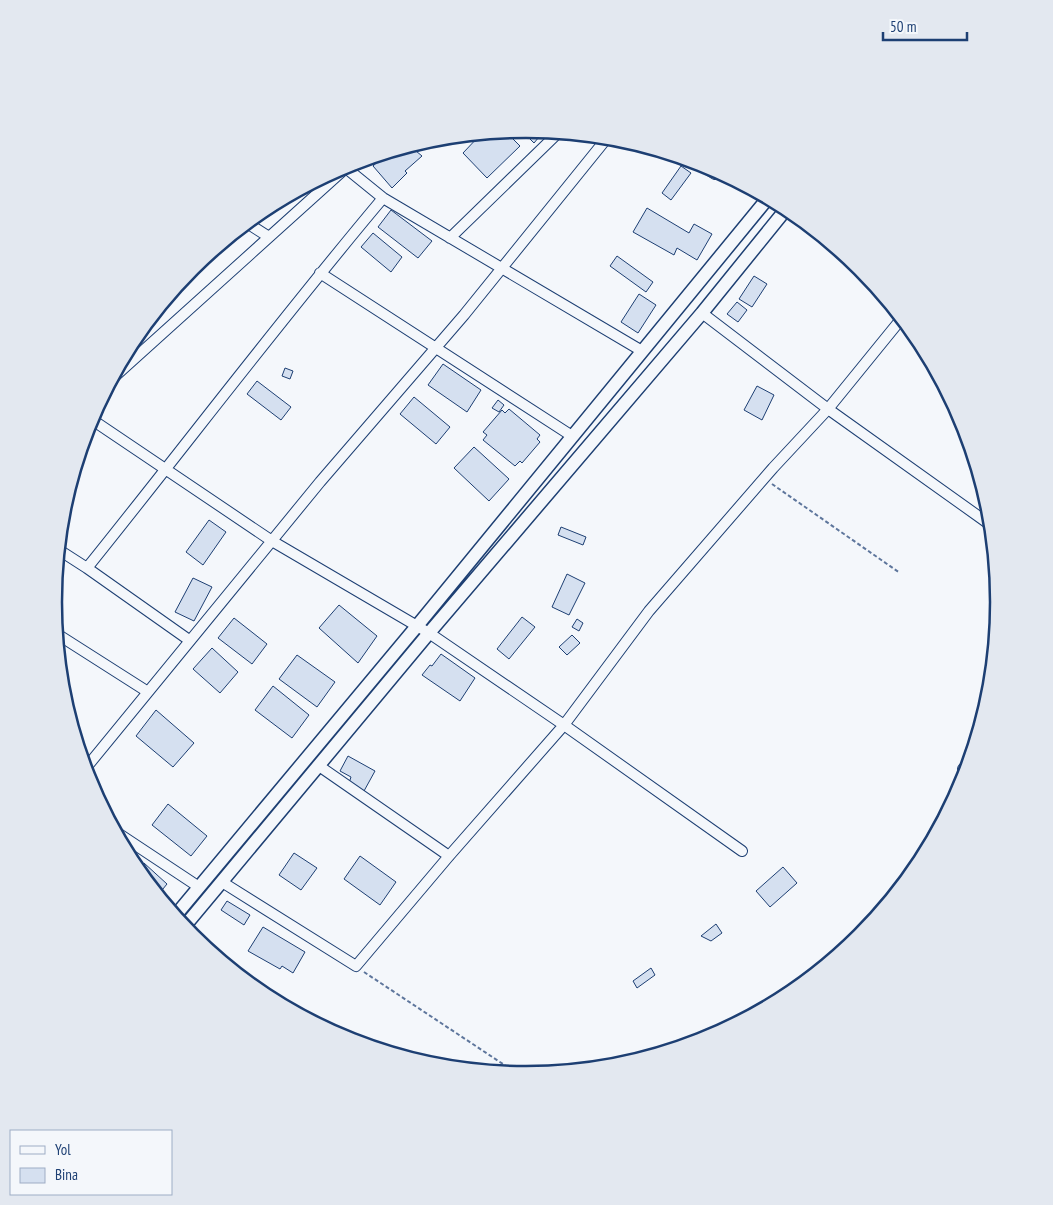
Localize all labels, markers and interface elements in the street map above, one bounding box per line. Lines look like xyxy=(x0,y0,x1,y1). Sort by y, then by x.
scale bar xyxy=(883,10,967,42)
text: 50 m xyxy=(890,17,916,36)
legend xyxy=(10,1130,172,1195)
text: Yol xyxy=(55,1140,71,1159)
text: Bina xyxy=(55,1165,78,1184)

